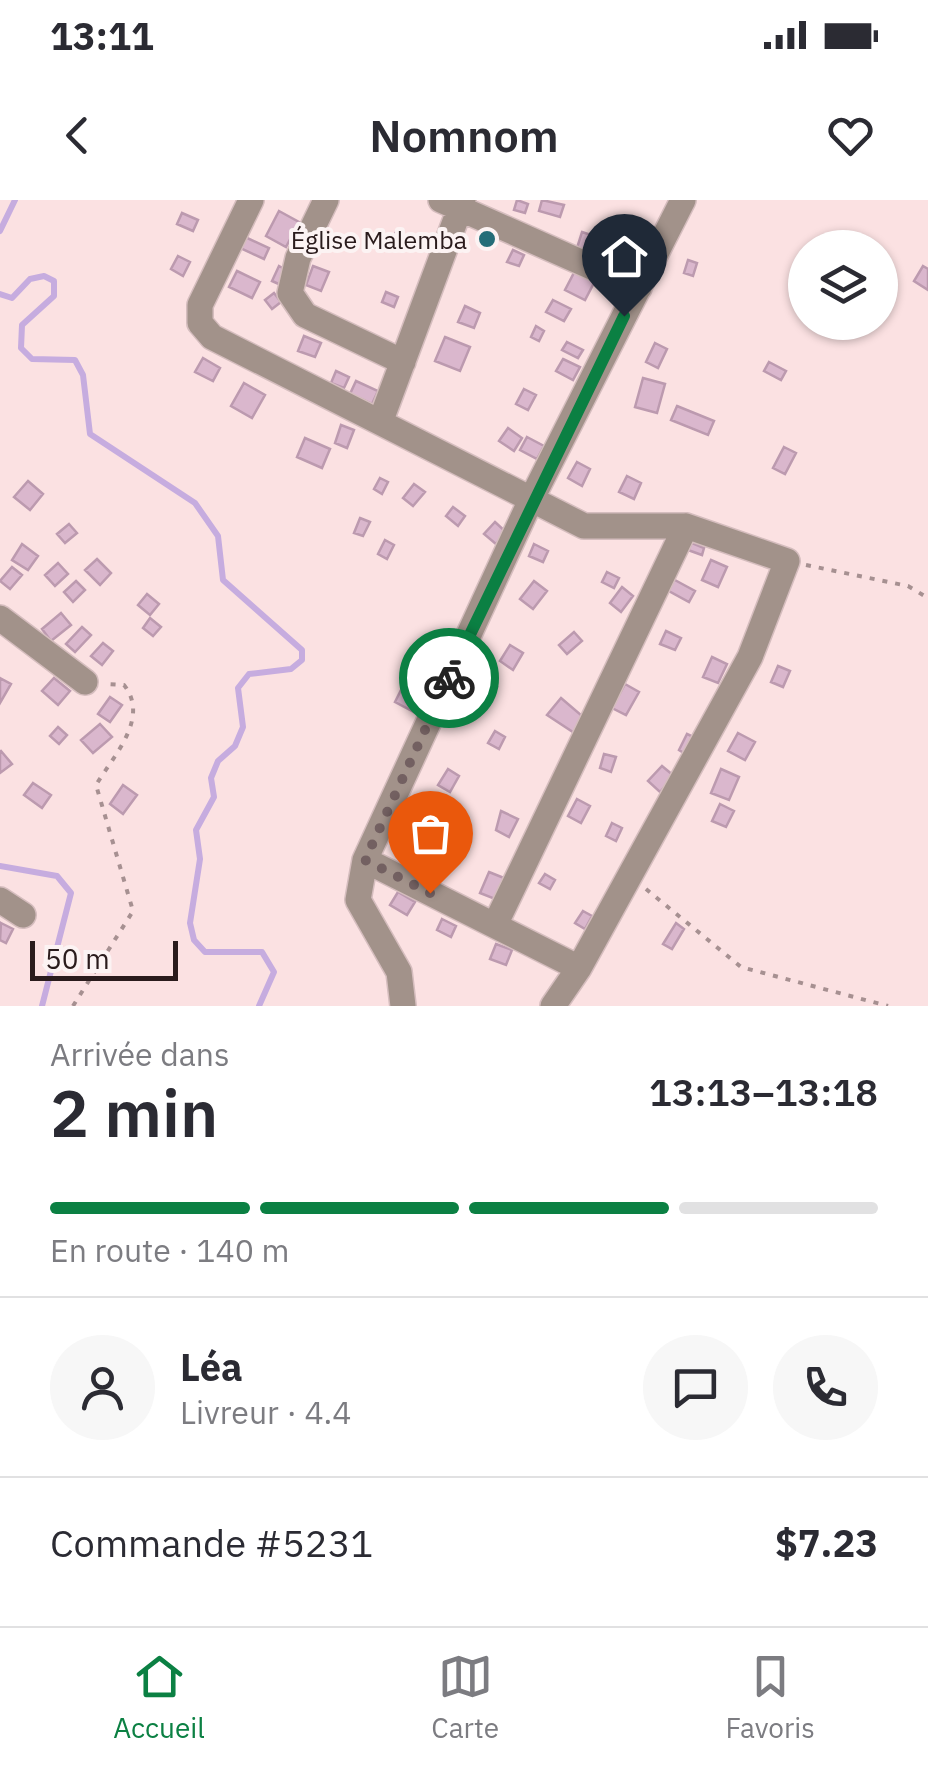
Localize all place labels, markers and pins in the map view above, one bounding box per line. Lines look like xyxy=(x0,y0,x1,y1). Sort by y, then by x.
pin xyxy=(582,214,667,317)
place label: Église Malemba xyxy=(291,223,467,256)
marker: Église Malemba xyxy=(476,228,498,250)
pin xyxy=(388,791,473,894)

